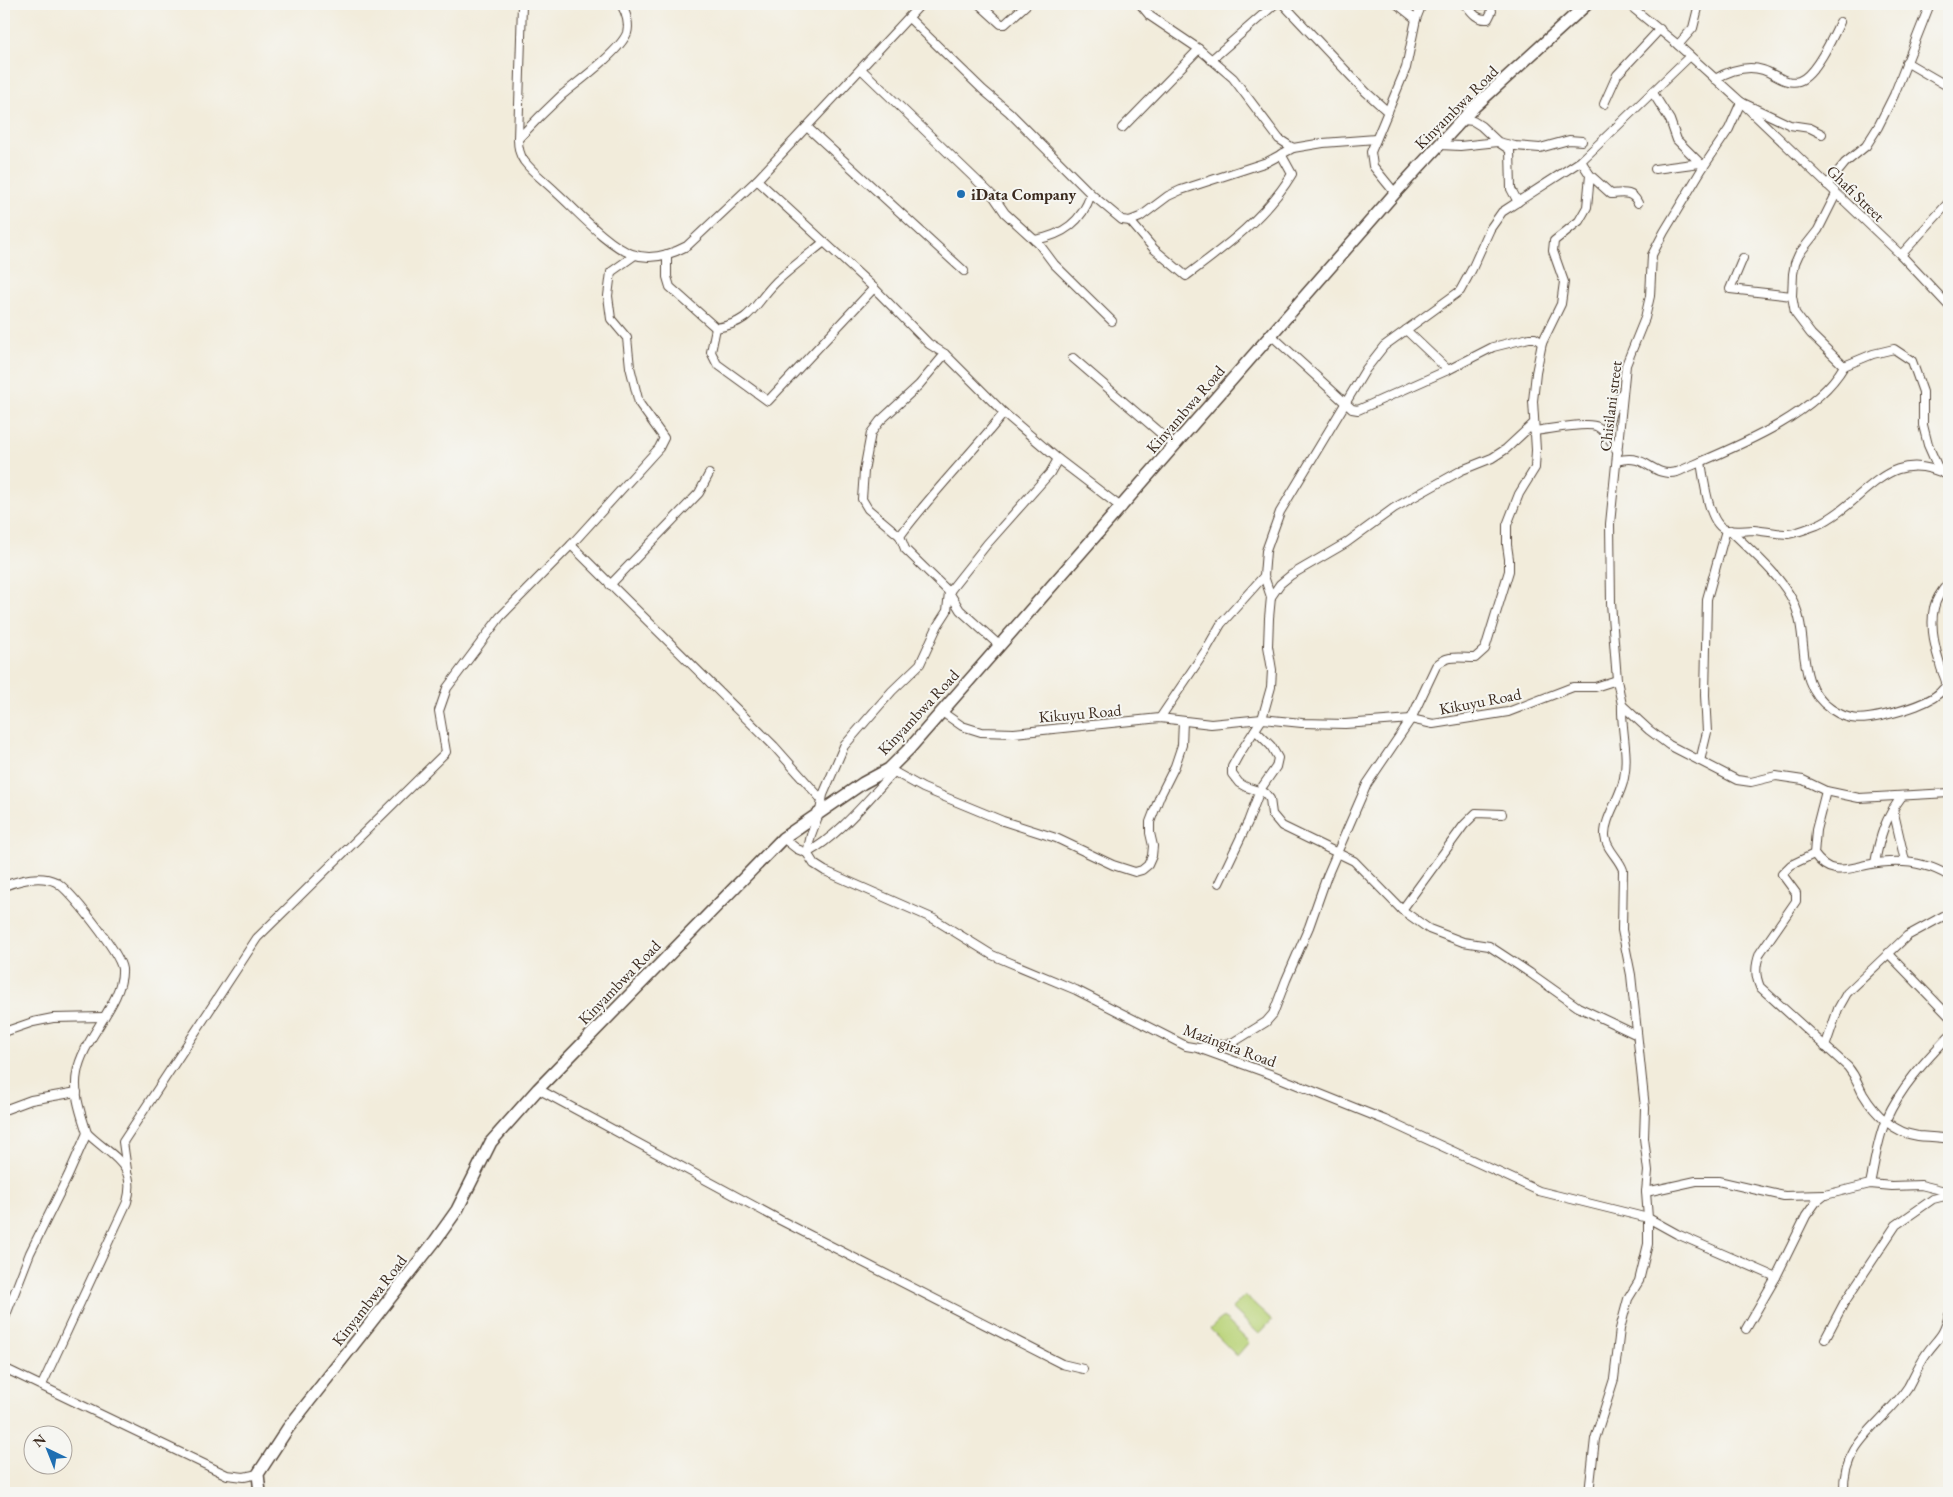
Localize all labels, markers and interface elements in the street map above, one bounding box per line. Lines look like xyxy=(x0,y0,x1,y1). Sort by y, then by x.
street label: Kinyambwa Road xyxy=(1410,60,1503,154)
street label: Ghafi Street xyxy=(1822,160,1889,226)
place label: iData Company xyxy=(971,184,1076,205)
marker: iData Company xyxy=(955,188,967,200)
street label: Chisilani street xyxy=(1595,359,1626,453)
street label: Kinyambwa Road xyxy=(1141,360,1230,458)
street label: Kinyambwa Road xyxy=(873,664,964,760)
street label: Kikuyu Road xyxy=(1437,683,1524,720)
street label: Kikuyu Road xyxy=(1038,699,1123,728)
street label: Kinyambwa Road xyxy=(574,935,666,1029)
street label: Mazingira Road xyxy=(1180,1019,1280,1072)
street label: Kinyambwa Road xyxy=(327,1250,412,1350)
north arrow xyxy=(22,1424,72,1474)
text: N xyxy=(29,1430,50,1451)

